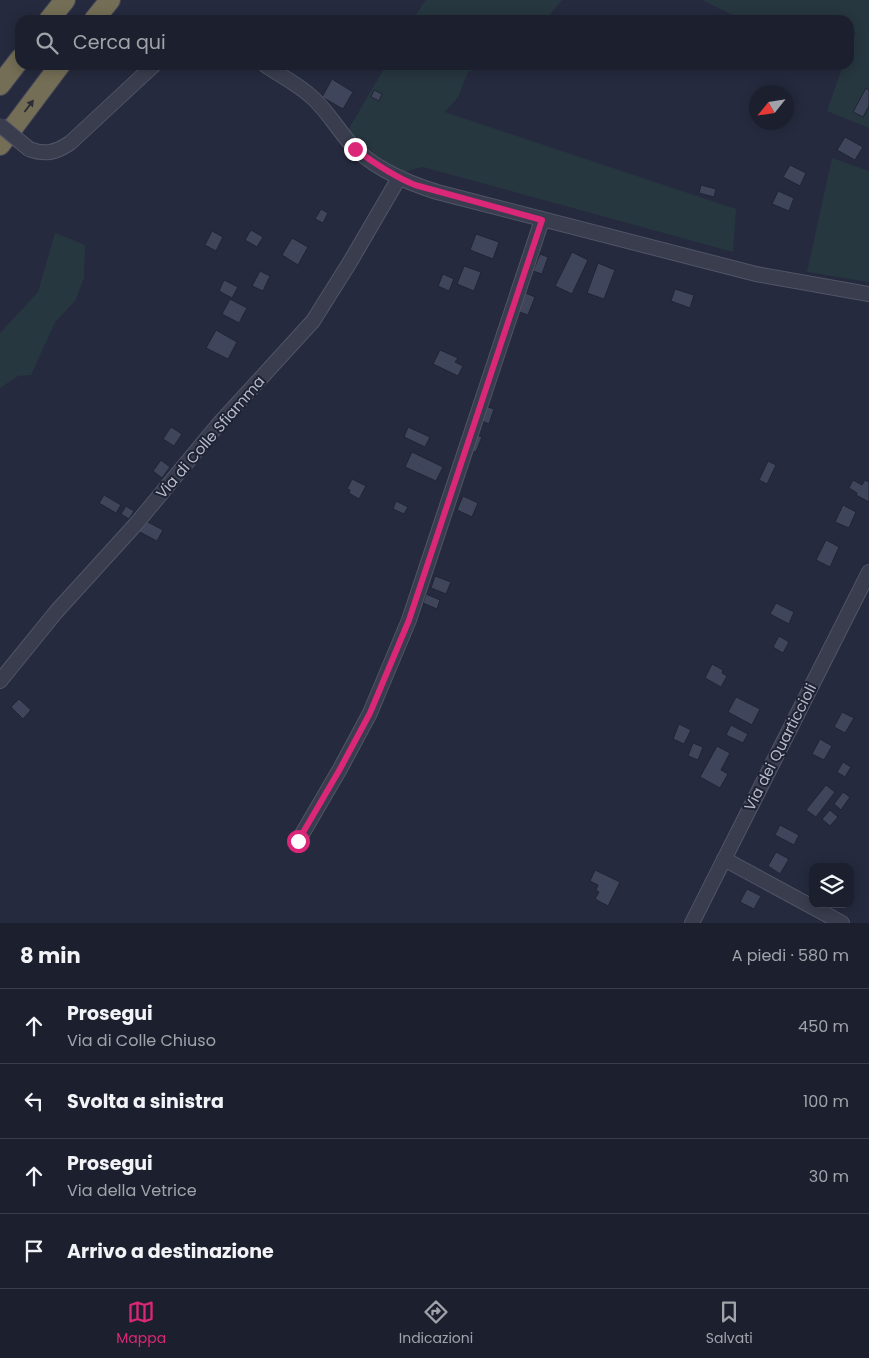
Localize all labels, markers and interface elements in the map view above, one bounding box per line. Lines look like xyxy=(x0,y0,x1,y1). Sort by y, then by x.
search box xyxy=(15,15,854,70)
icon: search xyxy=(33,29,61,57)
text: Cerca qui xyxy=(73,29,166,56)
north arrow xyxy=(749,85,794,130)
one-way arrow xyxy=(24,100,35,113)
route end xyxy=(344,138,367,161)
street label: Via di Colle Sfiamma xyxy=(151,371,269,503)
street label: Via dei Quarticcioli xyxy=(739,680,821,814)
route start xyxy=(287,830,310,853)
map controls xyxy=(809,863,854,908)
button: layers xyxy=(809,863,854,908)
text: 8 min xyxy=(20,941,81,970)
text: A piedi · 580 m xyxy=(732,944,849,967)
text: Prosegui xyxy=(67,1000,153,1027)
icon: ahead xyxy=(20,1012,48,1040)
text: 450 m xyxy=(798,1015,849,1038)
text: Via di Colle Chiuso xyxy=(67,1029,216,1052)
icon: left xyxy=(20,1087,48,1115)
text: Svolta a sinistra xyxy=(67,1088,224,1115)
text: 100 m xyxy=(803,1090,849,1113)
text: Prosegui xyxy=(67,1150,153,1177)
icon: ahead xyxy=(20,1162,48,1190)
text: 30 m xyxy=(809,1165,849,1188)
text: Via della Vetrice xyxy=(67,1179,197,1202)
icon: arrive xyxy=(20,1237,48,1265)
text: Arrivo a destinazione xyxy=(67,1238,274,1265)
tab: Mappa xyxy=(116,1298,166,1349)
tab: Indicazioni xyxy=(399,1298,473,1349)
tab: Salvati xyxy=(706,1298,753,1349)

